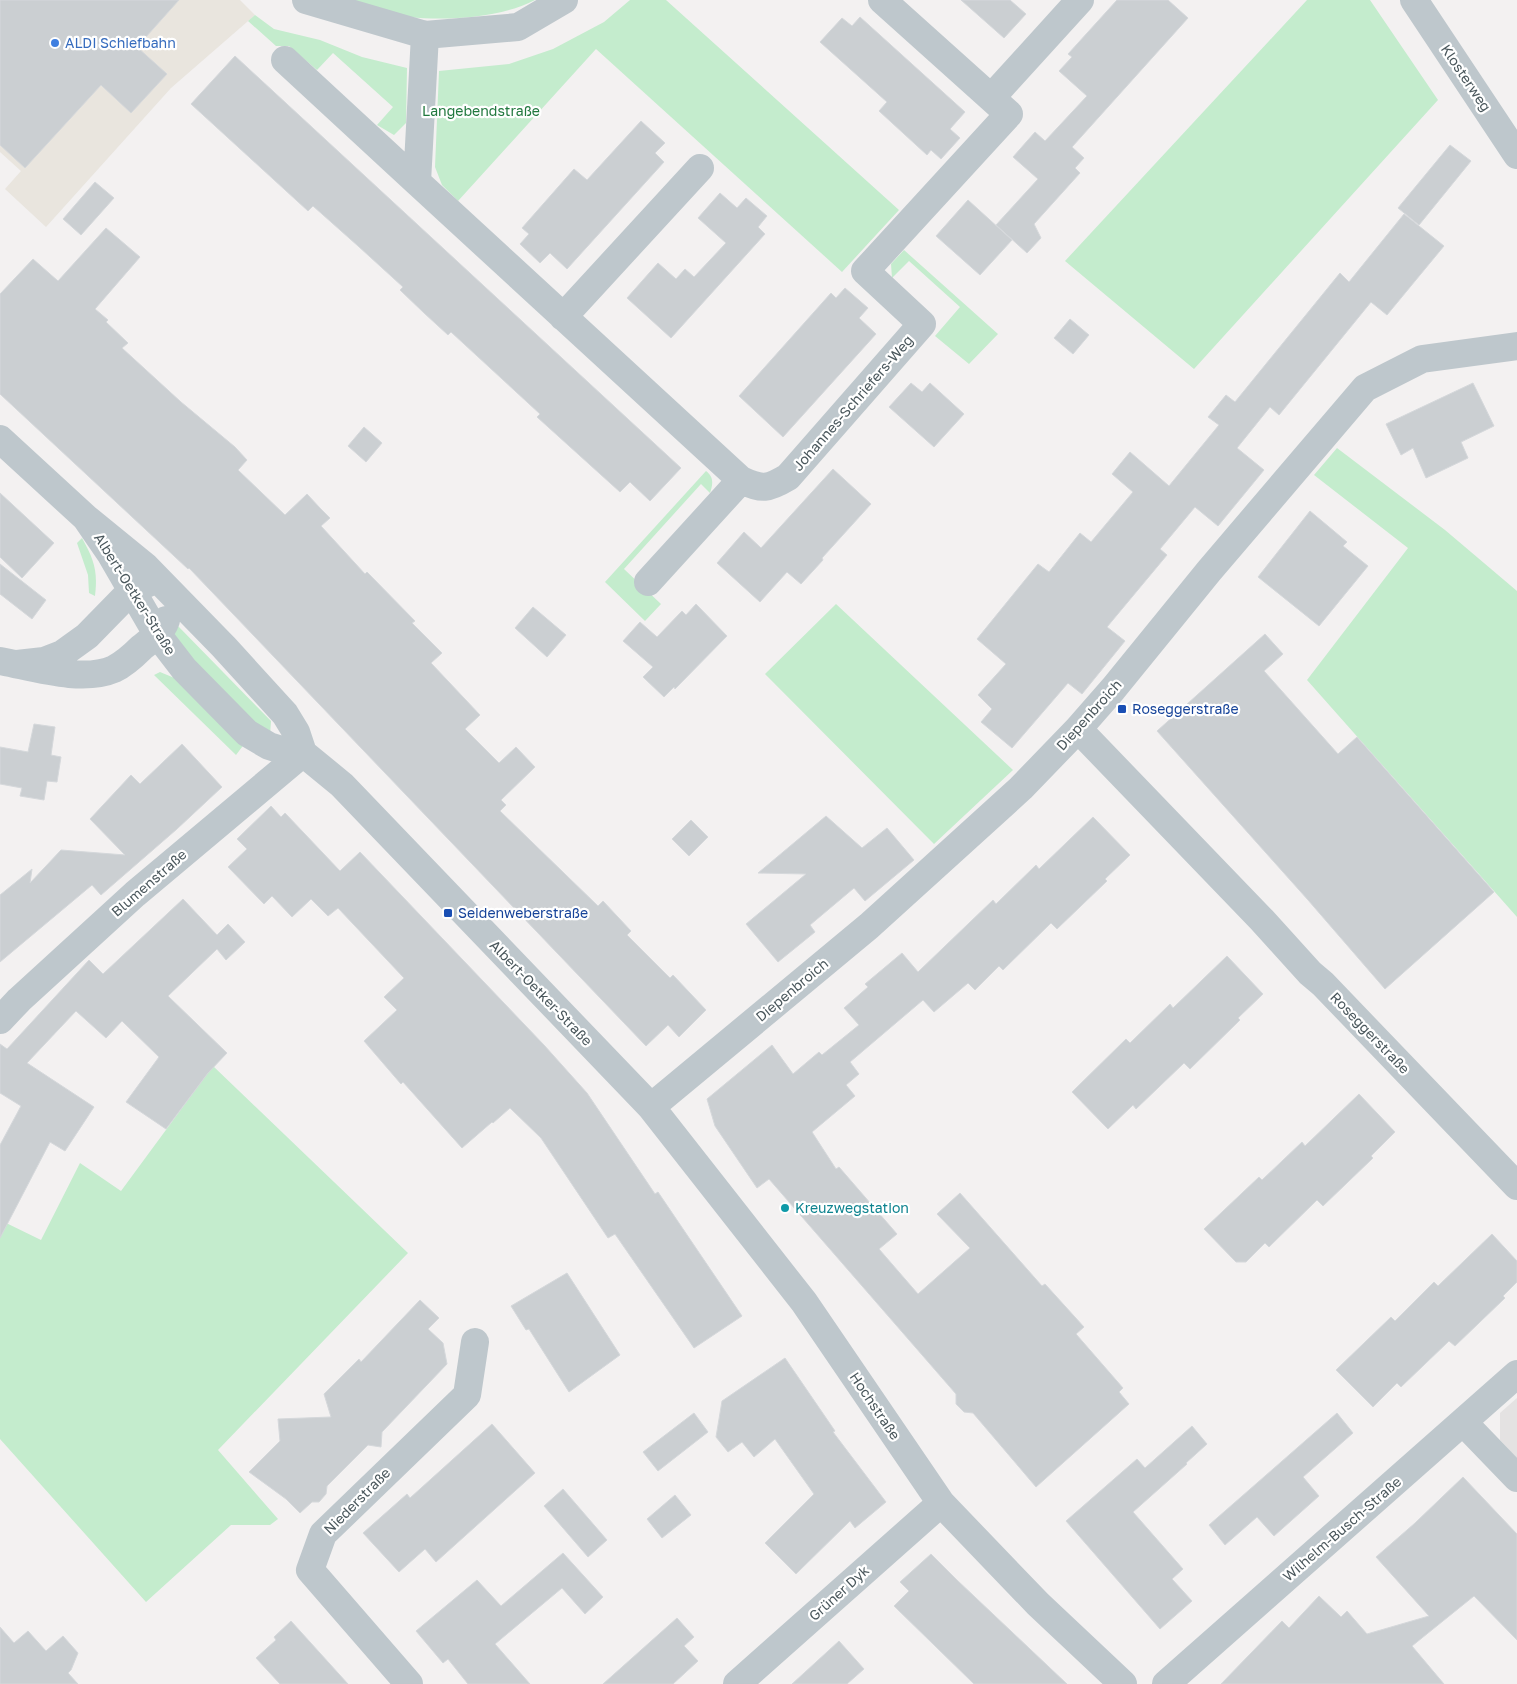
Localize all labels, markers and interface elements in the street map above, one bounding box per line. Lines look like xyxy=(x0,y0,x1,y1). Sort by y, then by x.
place label: ALDI Schiefbahn xyxy=(65,34,176,51)
marker: ALDI Schiefbahn xyxy=(49,37,61,49)
street label: Klosterweg xyxy=(1438,41,1495,114)
park label: Langebendstraße xyxy=(422,102,540,119)
street label: Johannes-Schriefers-Weg xyxy=(789,331,916,474)
street label: Albert-Oetker-Straße xyxy=(91,530,180,658)
street label: Diepenbroich xyxy=(1052,676,1125,754)
place label: Roseggerstraße xyxy=(1132,700,1239,717)
marker: Roseggerstraße xyxy=(1116,703,1128,715)
street label: Blumenstraße xyxy=(108,845,190,920)
place label: Seidenweberstraße xyxy=(458,904,588,921)
marker: Seidenweberstraße xyxy=(442,907,454,919)
street label: Albert-Oetker-Straße xyxy=(487,936,596,1049)
street label: Diepenbroich xyxy=(752,954,831,1025)
street label: Roseggerstraße xyxy=(1327,988,1414,1077)
place label: Kreuzwegstation xyxy=(795,1199,909,1216)
marker: Kreuzwegstation xyxy=(779,1202,791,1214)
street label: Hochstraße xyxy=(847,1369,904,1443)
street label: Niederstraße xyxy=(320,1464,393,1537)
street label: Wilhelm-Busch-Straße xyxy=(1279,1473,1404,1585)
street label: Grüner Dyk xyxy=(805,1561,872,1624)

